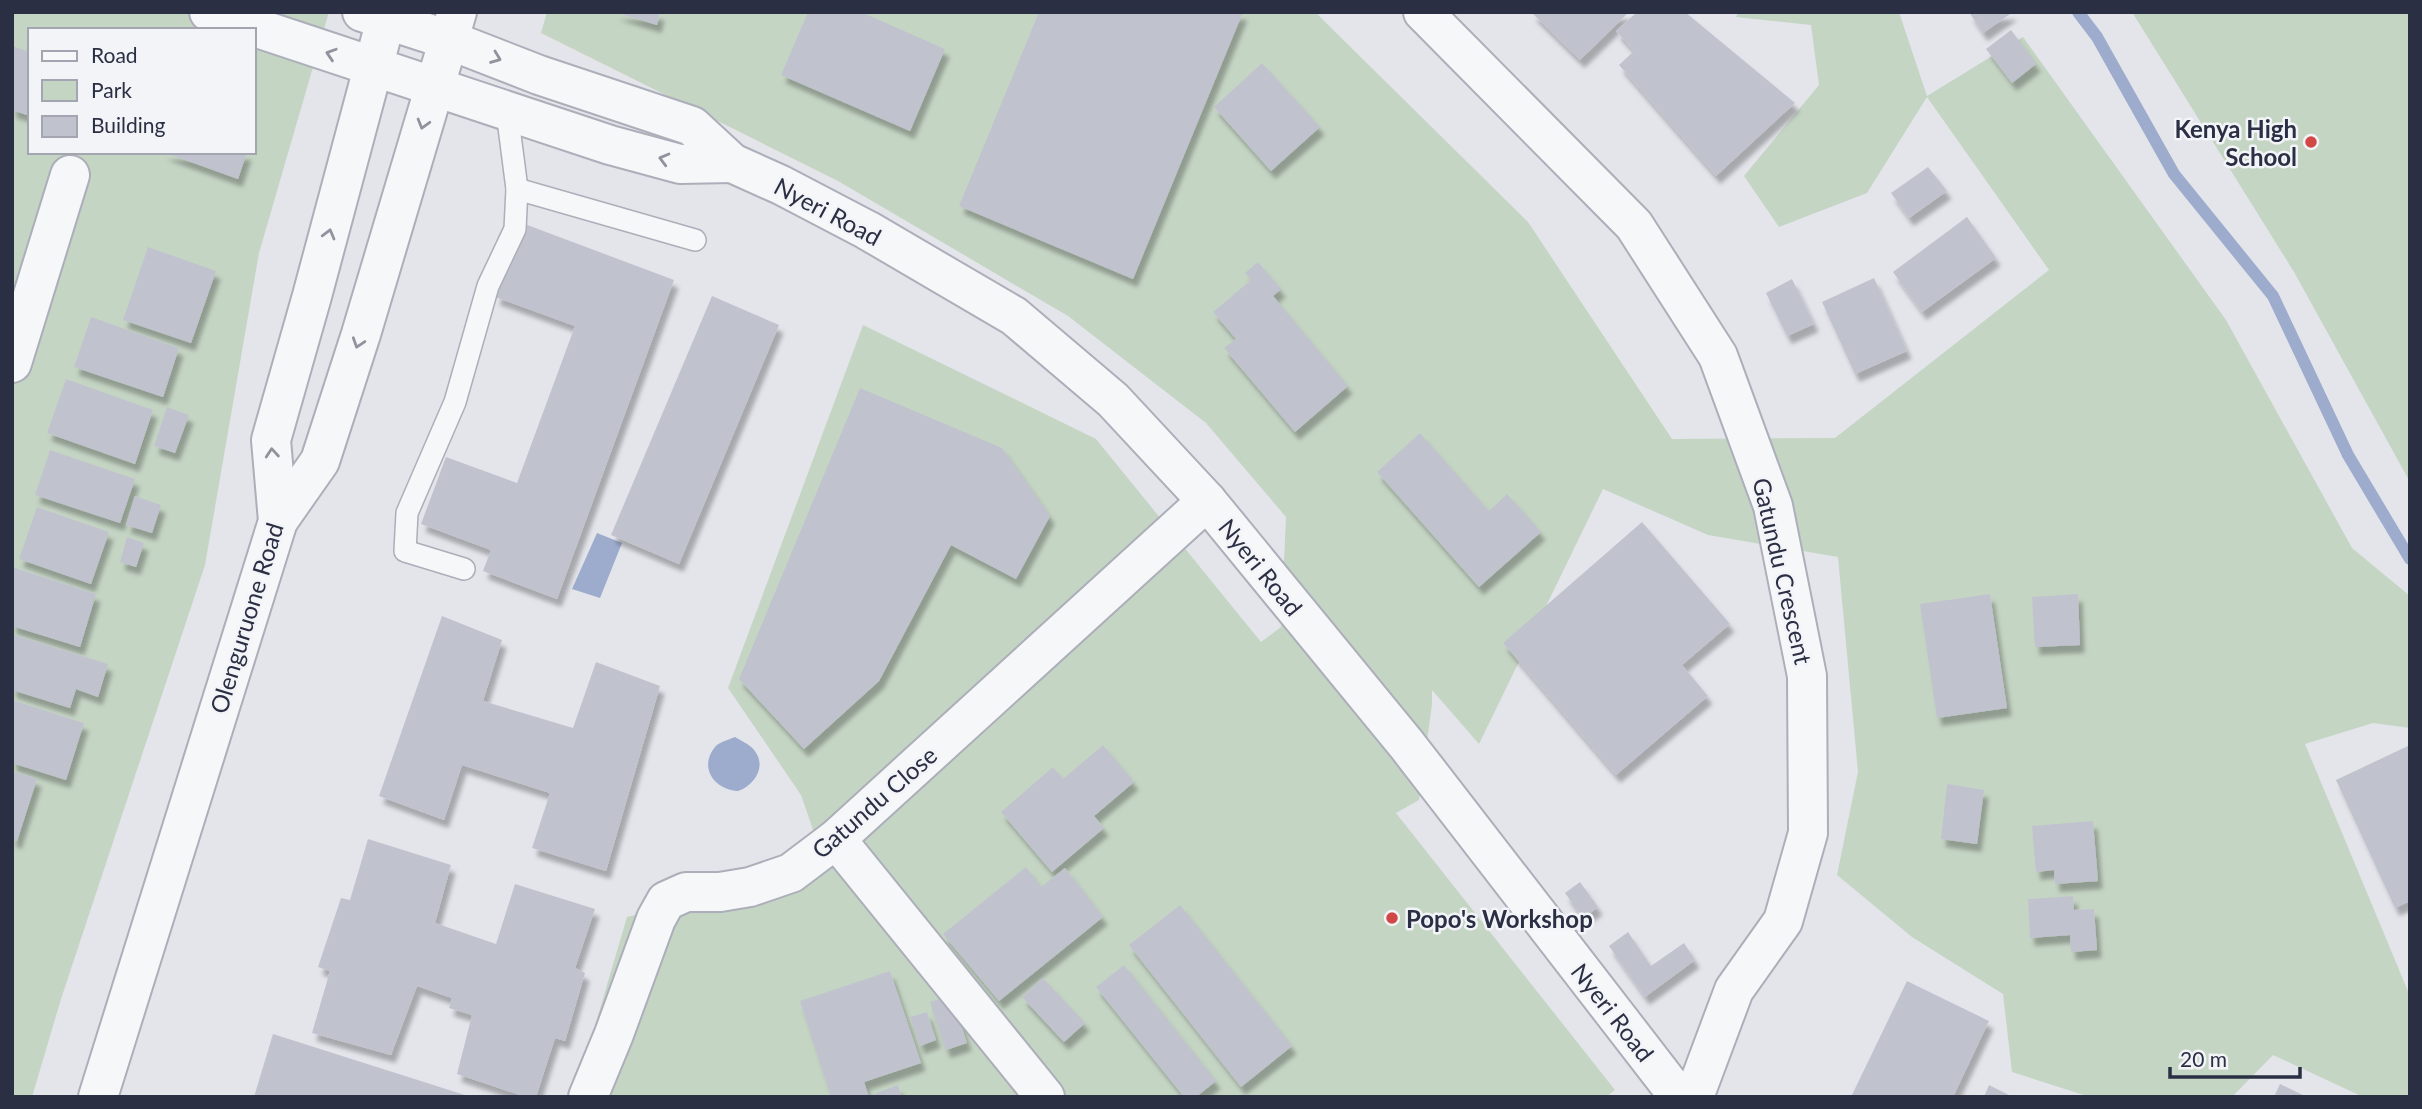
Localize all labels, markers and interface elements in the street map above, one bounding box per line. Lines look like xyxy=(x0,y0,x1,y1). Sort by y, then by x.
legend xyxy=(28,28,256,154)
text: Road xyxy=(91,42,138,67)
one-way arrow xyxy=(325,48,337,62)
one-way arrow xyxy=(489,50,501,64)
text: Park xyxy=(91,77,132,102)
text: Building xyxy=(91,112,166,137)
place label: Kenya High School xyxy=(2174,114,2297,171)
one-way arrow xyxy=(416,118,431,130)
marker: Kenya High School xyxy=(2303,134,2319,150)
one-way arrow xyxy=(658,153,670,168)
street label: Nyeri Road xyxy=(770,171,886,251)
one-way arrow xyxy=(321,228,335,240)
one-way arrow xyxy=(352,336,367,348)
one-way arrow xyxy=(265,447,280,458)
street label: Gatundu Crescent xyxy=(1747,475,1819,667)
street label: Nyeri Road xyxy=(1213,513,1309,621)
street label: Olenguruone Road xyxy=(203,519,289,717)
street label: Gatundu Close xyxy=(806,740,942,864)
place label: Popo's Workshop xyxy=(1406,904,1593,933)
marker: Popo's Workshop xyxy=(1384,910,1400,926)
street label: Nyeri Road xyxy=(1566,957,1660,1067)
scale bar xyxy=(2170,1036,2300,1080)
text: 20 m xyxy=(2180,1046,2227,1071)

